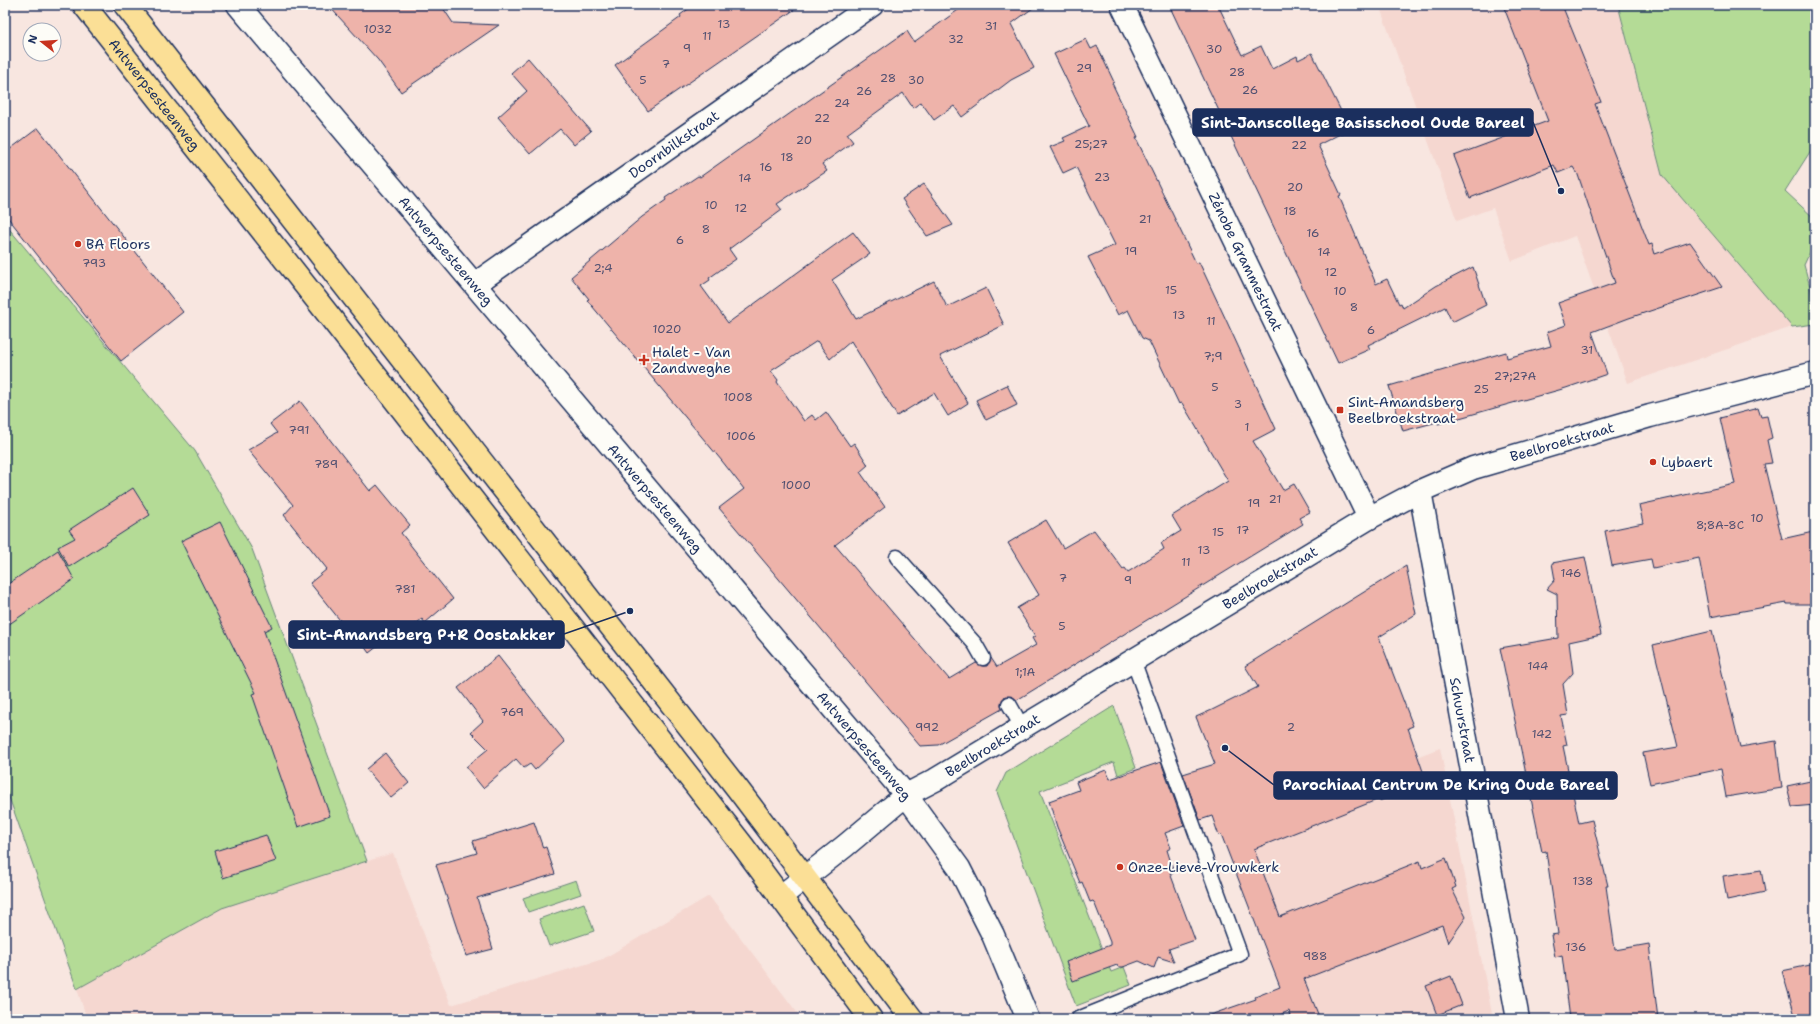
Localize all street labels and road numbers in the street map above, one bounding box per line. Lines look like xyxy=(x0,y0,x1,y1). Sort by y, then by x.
street label: Antwerpsesteenweg xyxy=(105,35,204,154)
street label: Doornbilkstraat xyxy=(625,106,723,182)
street label: Zénobe Grammestraat xyxy=(1205,189,1287,334)
street label: Antwerpsesteenweg xyxy=(395,193,497,309)
street label: Beelbroekstraat xyxy=(1508,418,1616,466)
street label: Antwerpsesteenweg xyxy=(604,440,706,557)
street label: Beelbroekstraat xyxy=(1219,542,1321,613)
street label: Schuurstraat xyxy=(1446,676,1479,764)
street label: Antwerpsesteenweg xyxy=(813,687,916,804)
street label: Beelbroekstraat xyxy=(942,710,1043,781)

